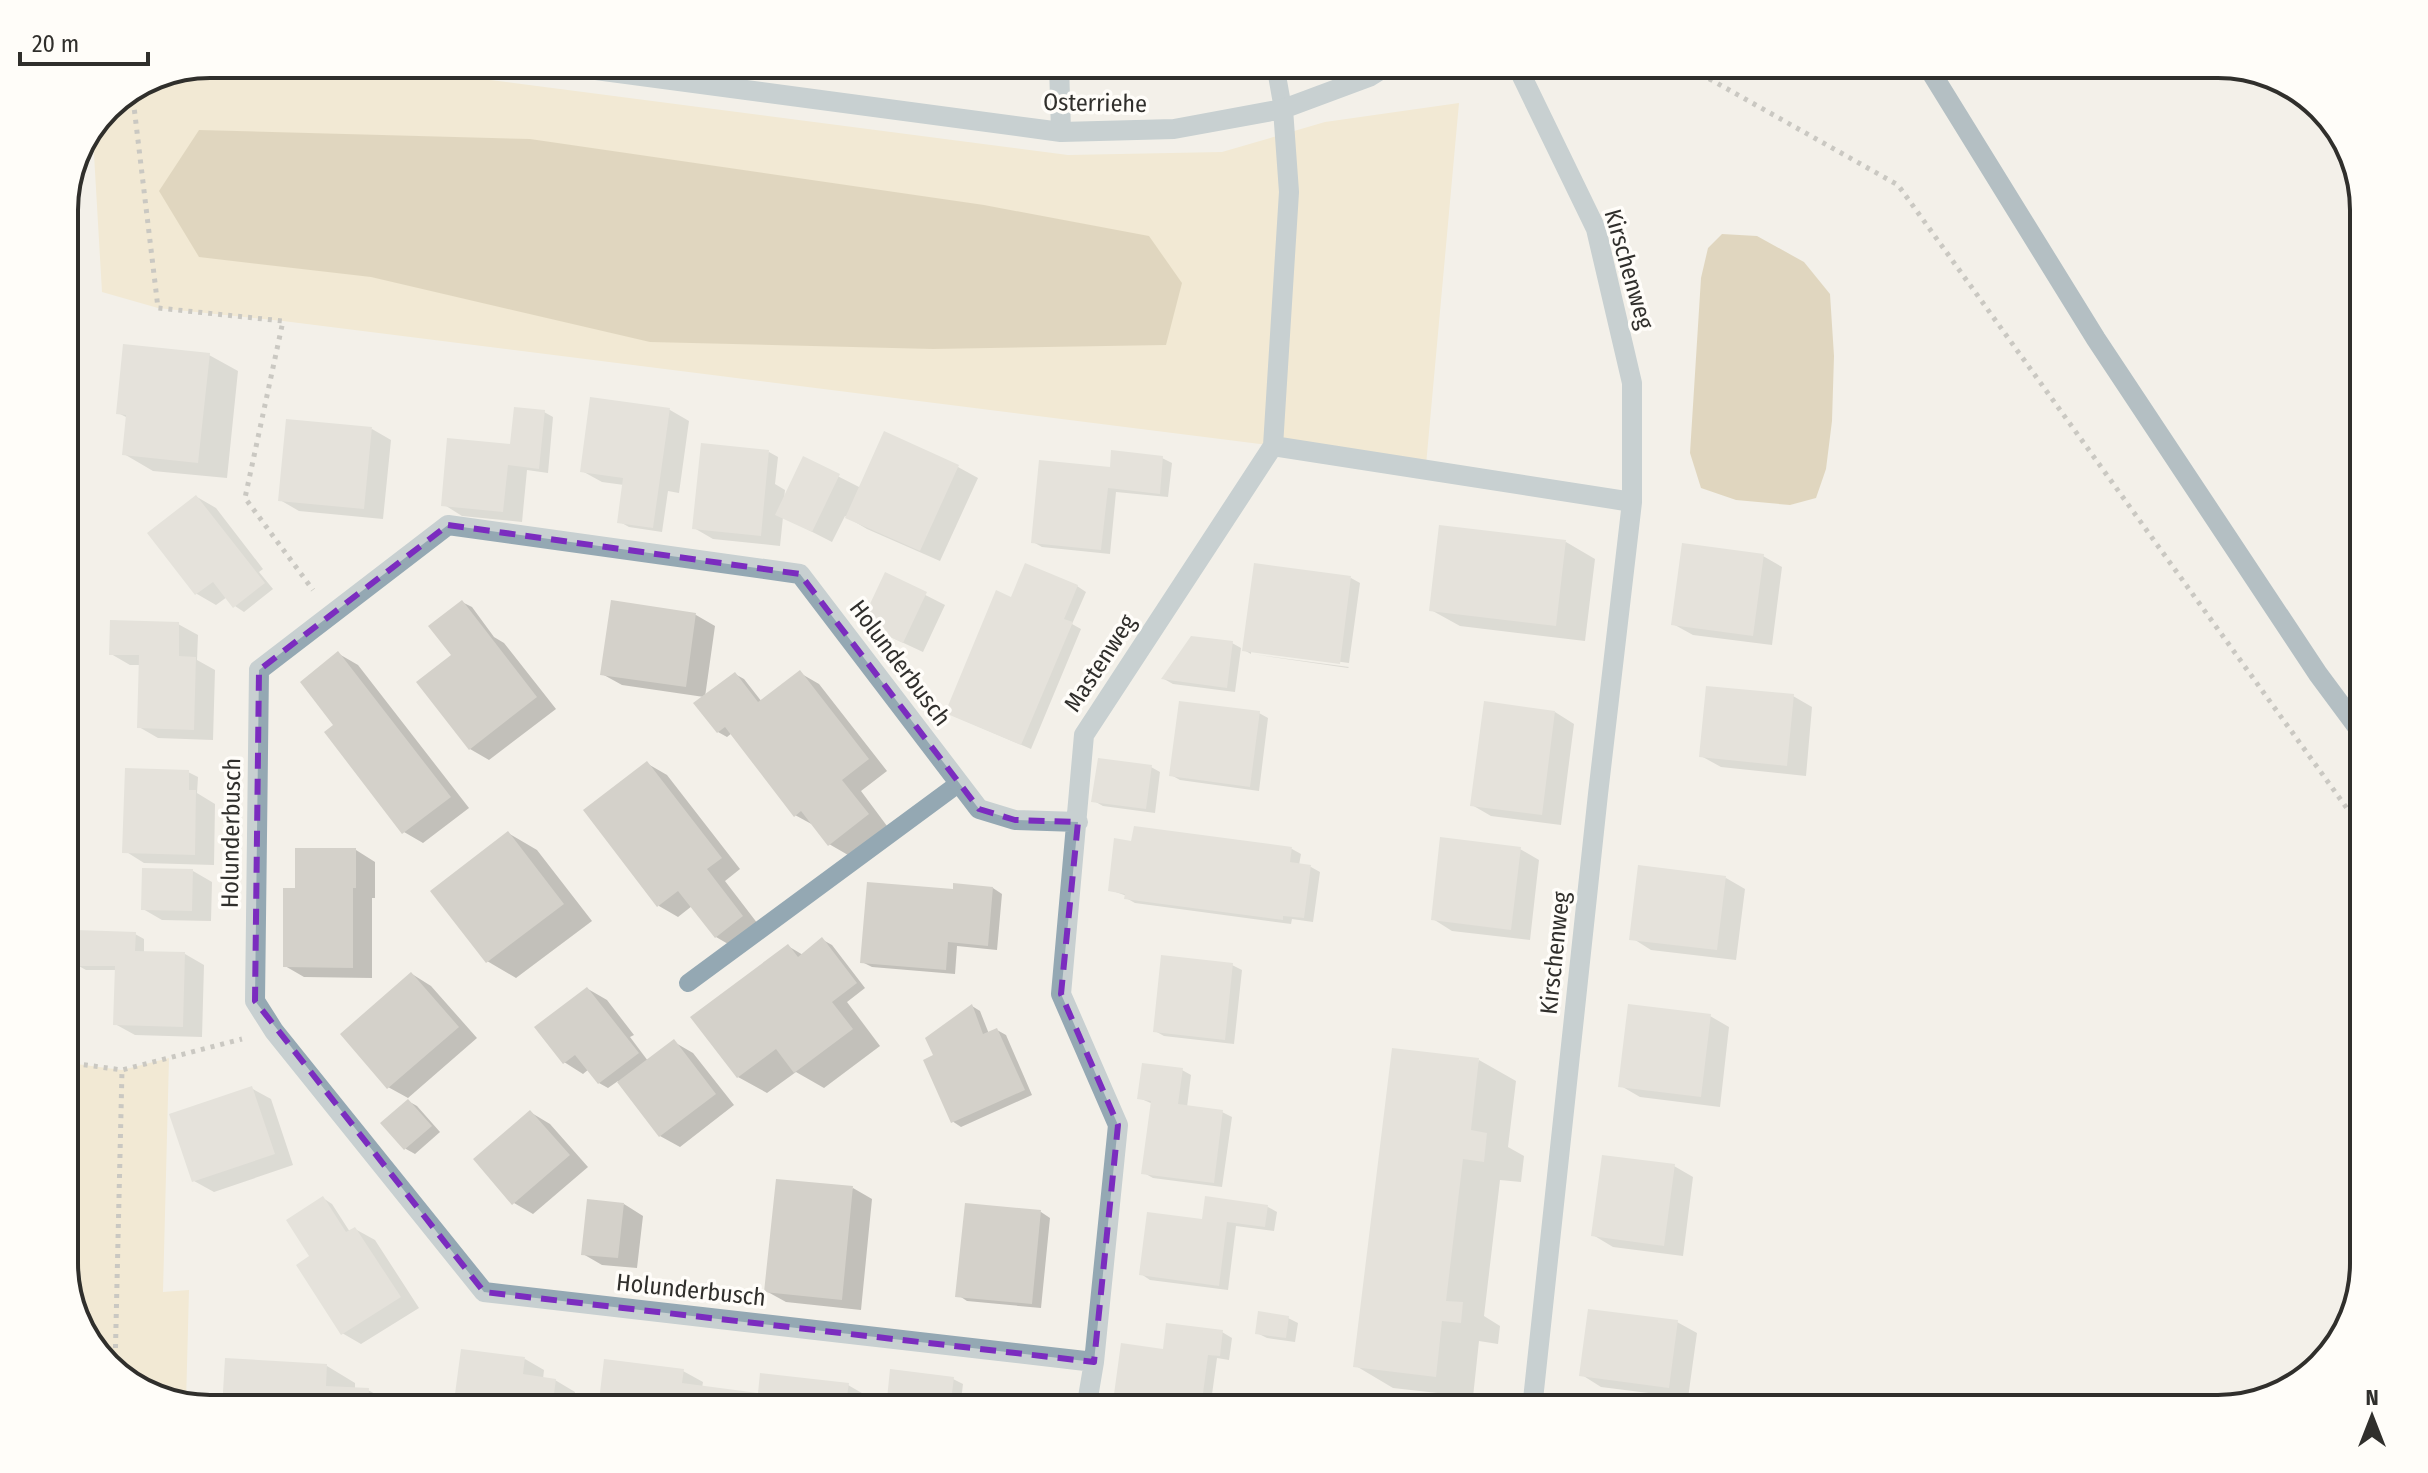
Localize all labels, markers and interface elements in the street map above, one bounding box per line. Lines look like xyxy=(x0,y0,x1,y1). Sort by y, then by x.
scale bar xyxy=(20,16,148,66)
text: 20 m xyxy=(32,30,79,58)
street label: Osterriehe xyxy=(1043,88,1147,118)
street label: Kirschenweg xyxy=(1599,206,1660,333)
street label: Holunderbusch xyxy=(844,595,956,731)
street label: Mastenweg xyxy=(1058,609,1142,717)
street label: Holunderbusch xyxy=(216,758,246,908)
street label: Kirschenweg xyxy=(1535,890,1575,1016)
street label: Holunderbusch xyxy=(615,1268,767,1312)
north arrow xyxy=(2332,1377,2412,1457)
text: N xyxy=(2365,1384,2379,1411)

